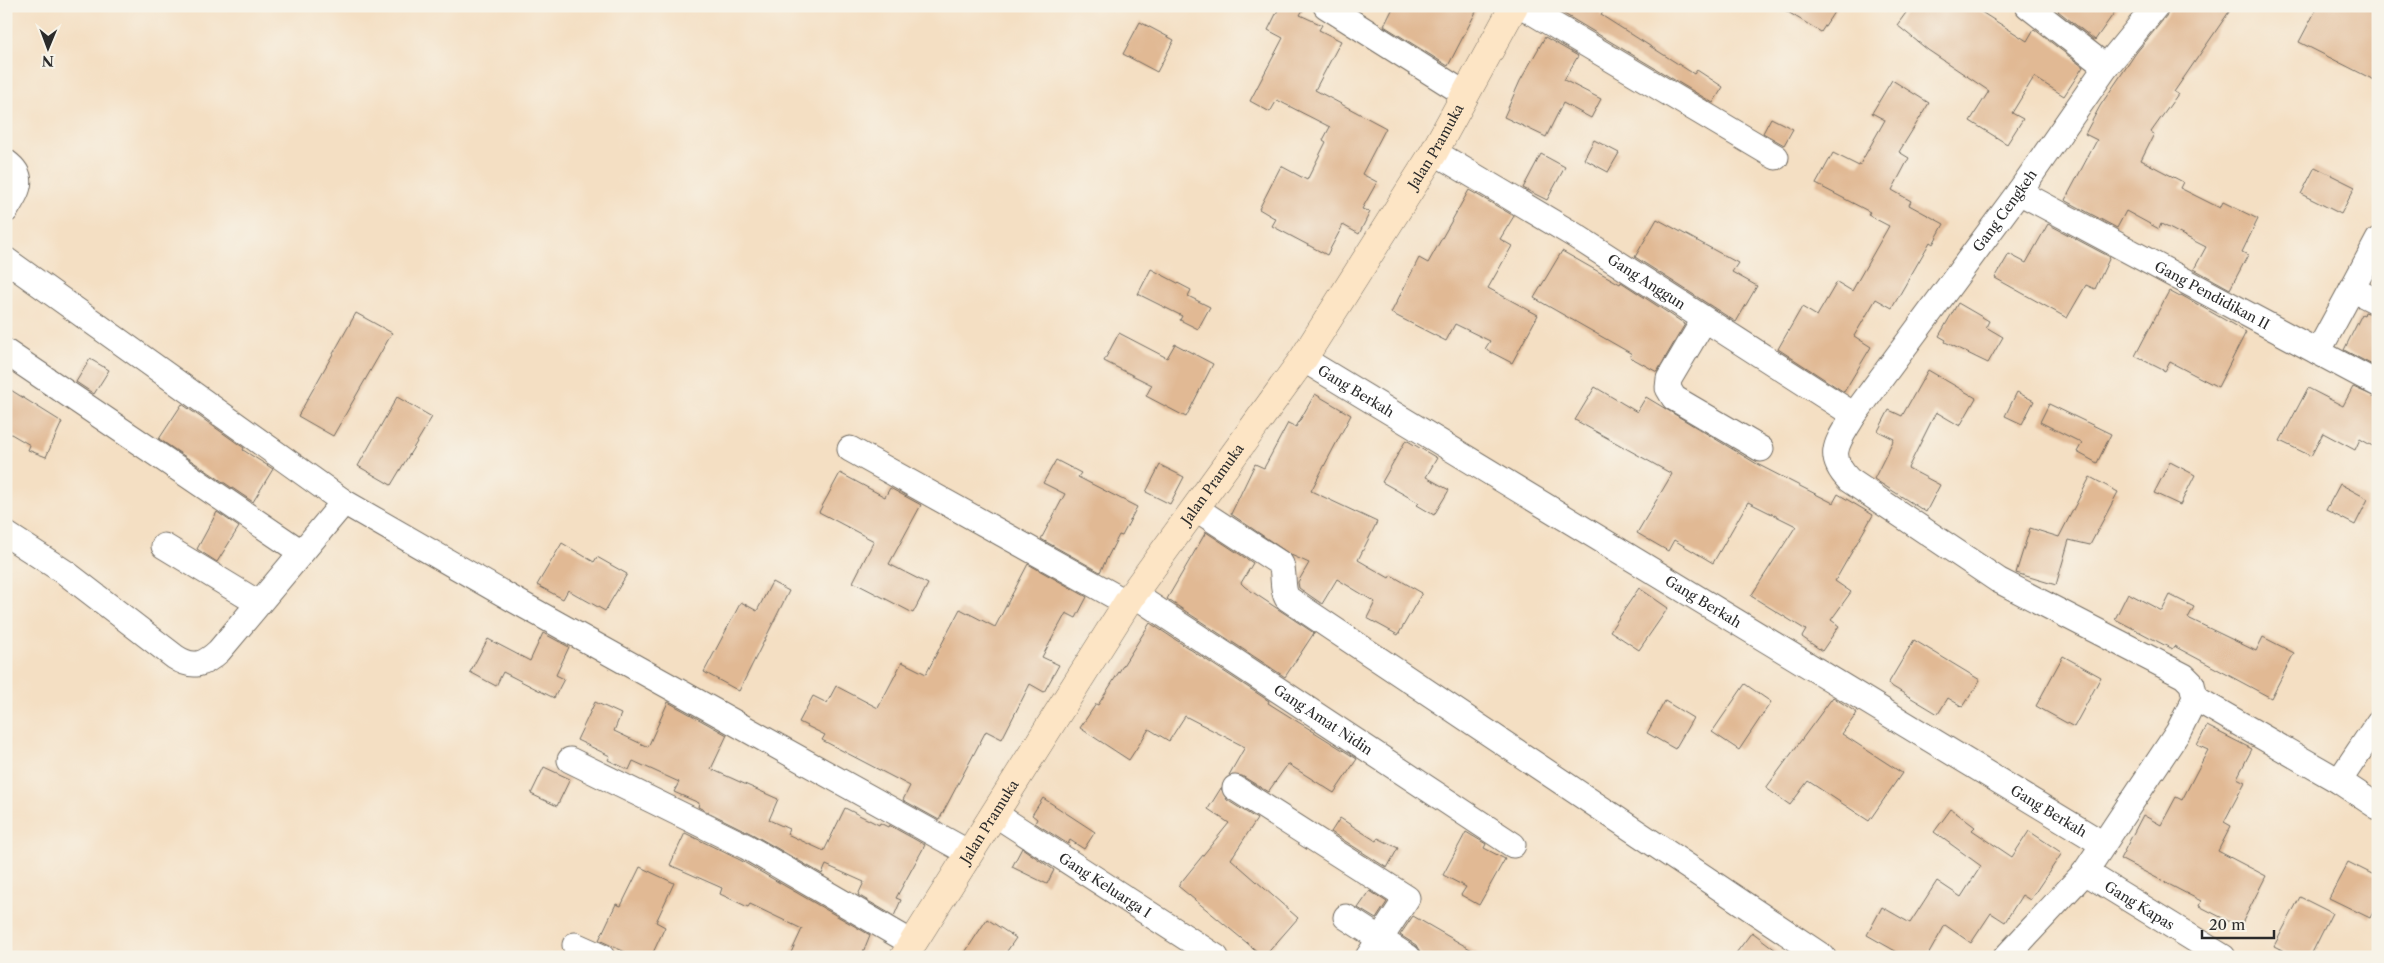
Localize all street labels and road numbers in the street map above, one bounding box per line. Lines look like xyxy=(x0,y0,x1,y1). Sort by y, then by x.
street label: Jalan Pramuka xyxy=(1403,100,1468,194)
street label: Gang Cengkeh xyxy=(1969,166,2041,255)
street label: Gang Anggun xyxy=(1604,250,1689,313)
street label: Gang Pendidikan II xyxy=(2151,257,2273,333)
street label: Gang Berkah xyxy=(1315,361,1398,421)
street label: Jalan Pramuka xyxy=(1176,439,1248,530)
street label: Gang Berkah xyxy=(1662,572,1745,632)
street label: Gang Amat Nidin xyxy=(1270,681,1376,759)
street label: Jalan Pramuka xyxy=(955,776,1023,869)
street label: Gang Berkah xyxy=(2007,781,2090,841)
street label: Gang Keluarga I xyxy=(1055,849,1155,922)
street label: Gang Kapas xyxy=(2101,877,2178,934)

